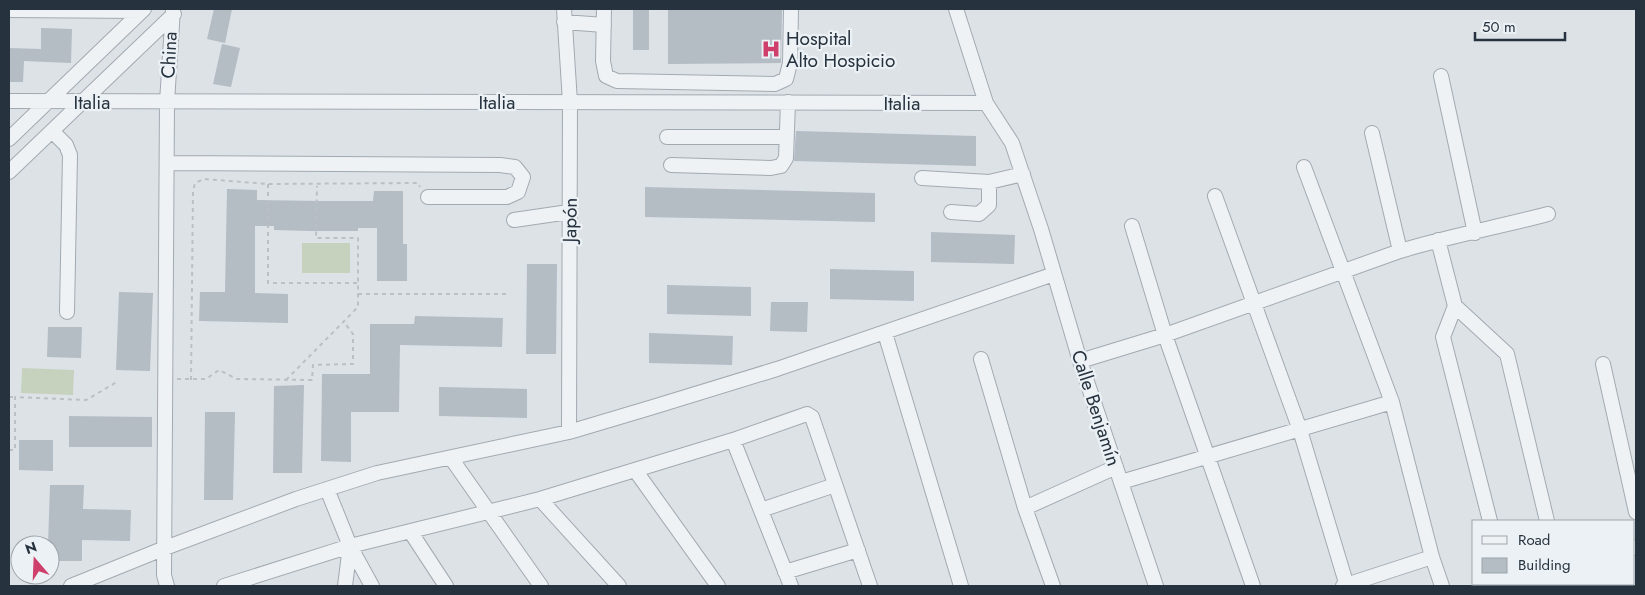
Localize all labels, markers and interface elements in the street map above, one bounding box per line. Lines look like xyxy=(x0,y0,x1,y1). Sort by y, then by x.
scale bar xyxy=(1475,10,1565,42)
text: 50 m xyxy=(1482,16,1516,38)
place label: Hospital Alto Hospicio xyxy=(786,25,895,74)
street label: China xyxy=(154,31,184,79)
hospital icon: Hospital Alto Hospicio xyxy=(760,38,782,60)
street label: Italia xyxy=(74,89,110,116)
street label: Italia xyxy=(479,89,515,116)
street label: Italia xyxy=(884,90,920,117)
street label: Japón xyxy=(556,197,584,246)
street label: Calle Benjamín xyxy=(1065,347,1127,469)
legend xyxy=(1472,520,1635,585)
text: Road xyxy=(1518,529,1550,551)
north arrow xyxy=(10,535,60,585)
text: N xyxy=(22,536,39,559)
text: Building xyxy=(1518,554,1570,576)

